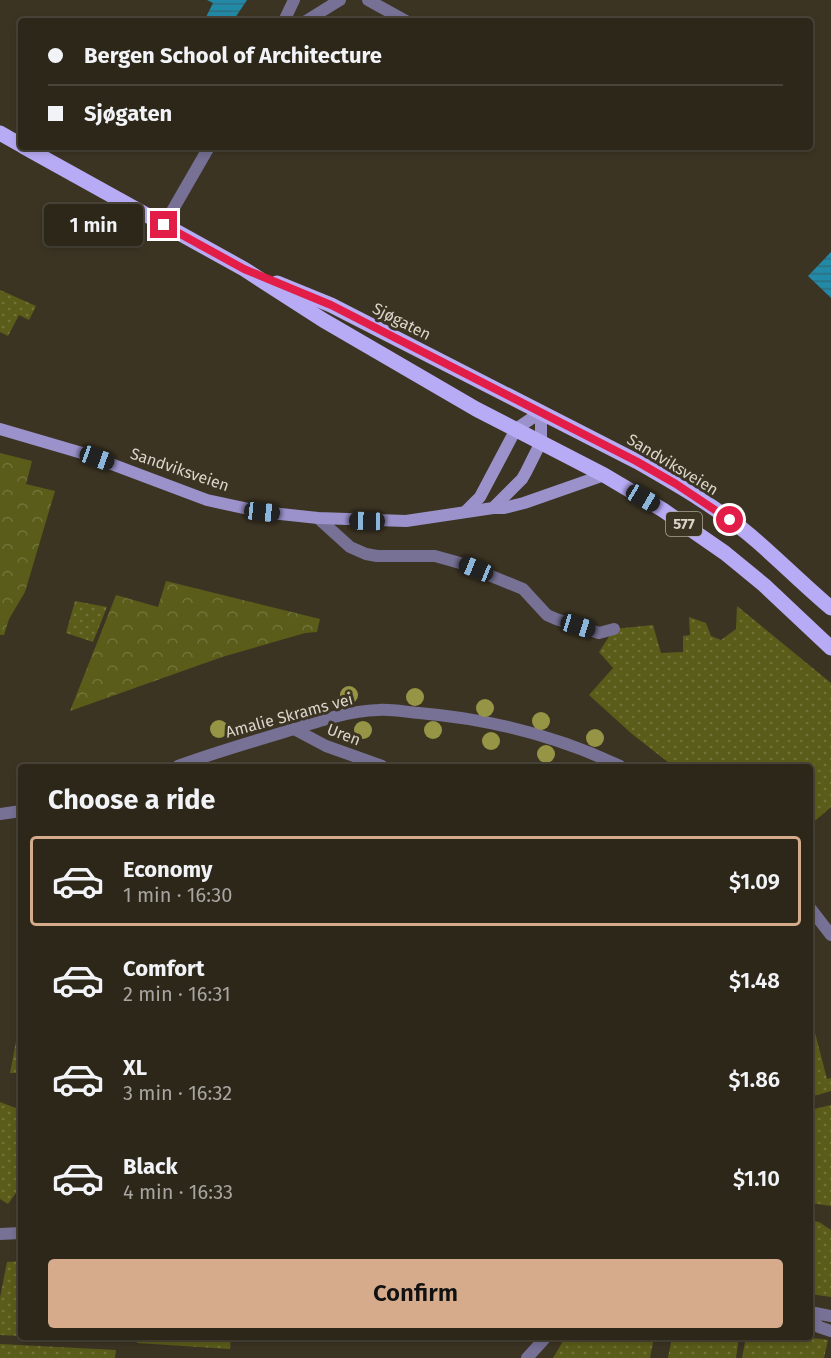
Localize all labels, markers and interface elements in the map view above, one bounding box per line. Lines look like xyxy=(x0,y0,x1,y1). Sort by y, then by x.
text: Bergen School of Architecture xyxy=(84,42,382,69)
text: Sjøgaten xyxy=(84,100,172,127)
callout: 1 min xyxy=(44,204,143,246)
route end xyxy=(150,211,177,238)
text: 1 min xyxy=(69,213,118,237)
street label: Sjøgaten xyxy=(369,299,434,344)
street label: Sandviksveien xyxy=(624,430,722,499)
car xyxy=(77,443,117,473)
street label: Sandviksveien xyxy=(128,444,232,495)
car xyxy=(623,481,663,515)
car xyxy=(243,501,281,523)
route start xyxy=(716,506,743,533)
car xyxy=(349,512,385,530)
road number: 577 xyxy=(666,512,702,536)
car xyxy=(456,554,496,584)
car xyxy=(558,612,598,640)
street label: Amalie Skrams vei xyxy=(223,689,355,742)
street label: Uren xyxy=(324,719,363,749)
text: Choose a ride xyxy=(48,784,215,816)
icon: car xyxy=(51,854,105,908)
text: Economy xyxy=(123,856,212,883)
text: $1.09 xyxy=(729,868,780,895)
text: 1 min · 16:30 xyxy=(123,883,232,907)
icon: car xyxy=(51,953,105,1007)
text: Comfort xyxy=(123,955,204,982)
text: $1.48 xyxy=(729,967,780,994)
text: 2 min · 16:31 xyxy=(123,982,231,1006)
icon: car xyxy=(51,1052,105,1106)
text: XL xyxy=(123,1054,147,1081)
text: $1.86 xyxy=(729,1066,780,1093)
text: 3 min · 16:32 xyxy=(123,1081,232,1105)
icon: car xyxy=(51,1151,105,1205)
text: Black xyxy=(123,1153,178,1180)
text: $1.10 xyxy=(733,1165,780,1192)
text: 4 min · 16:33 xyxy=(123,1180,233,1204)
button: Confirm xyxy=(48,1259,783,1328)

